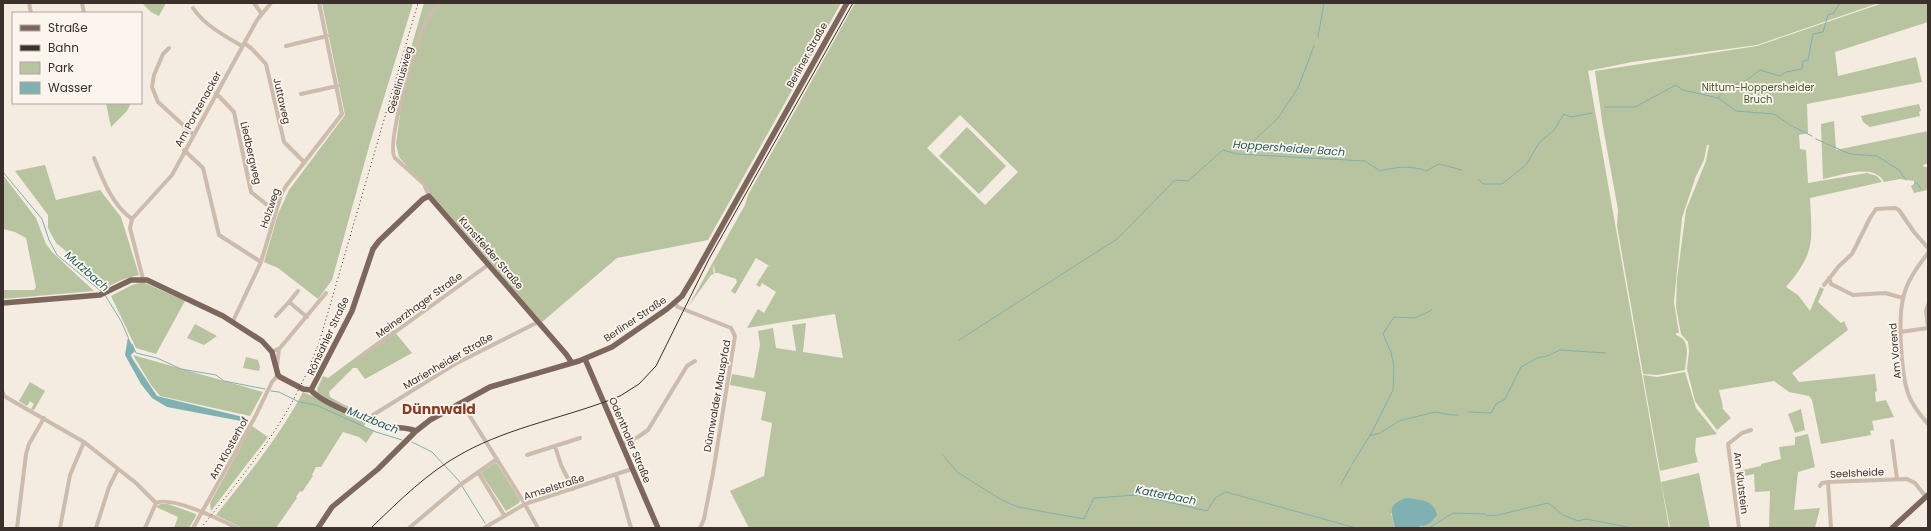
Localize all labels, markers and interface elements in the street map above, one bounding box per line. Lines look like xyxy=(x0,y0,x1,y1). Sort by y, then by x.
legend xyxy=(12,12,142,104)
text: Straße xyxy=(48,19,88,36)
street label: Berliner Straße xyxy=(783,19,831,91)
text: Bahn xyxy=(48,39,79,56)
street label: Geselinusweg xyxy=(383,45,417,115)
text: Park xyxy=(48,59,75,76)
street label: Am Portzenacker xyxy=(171,68,225,150)
street label: Juttaweg xyxy=(269,76,295,126)
text: Wasser xyxy=(48,79,93,96)
park label: Nittum-Hoppersheider Bruch xyxy=(1702,80,1815,107)
street label: Liedbergweg xyxy=(236,120,266,186)
water label: Hoppersheider Bach xyxy=(1232,136,1346,160)
street label: Holzweg xyxy=(256,186,284,230)
street label: Kunstfelder Straße xyxy=(455,213,527,293)
water label: Mutzbach xyxy=(61,247,113,295)
street label: Meinerzhager Straße xyxy=(373,268,465,342)
street label: Berliner Straße xyxy=(601,292,669,346)
street label: Rönsahler Straße xyxy=(303,294,353,378)
street label: Am Vorend xyxy=(1885,322,1905,380)
street label: Marienheider Straße xyxy=(400,329,496,393)
street label: Dünnwalder Mauspfad xyxy=(700,339,734,453)
street label: Odenthaler Straße xyxy=(605,395,655,485)
district label: Dünnwald xyxy=(402,399,476,419)
water label: Mutzbach xyxy=(345,402,401,438)
street label: Am Klosterhof xyxy=(206,414,252,482)
street label: Am Klutstein xyxy=(1730,451,1752,515)
street label: Seelsheide xyxy=(1830,464,1884,482)
street label: Amselstraße xyxy=(522,470,586,504)
water label: Katterbach xyxy=(1134,481,1198,509)

